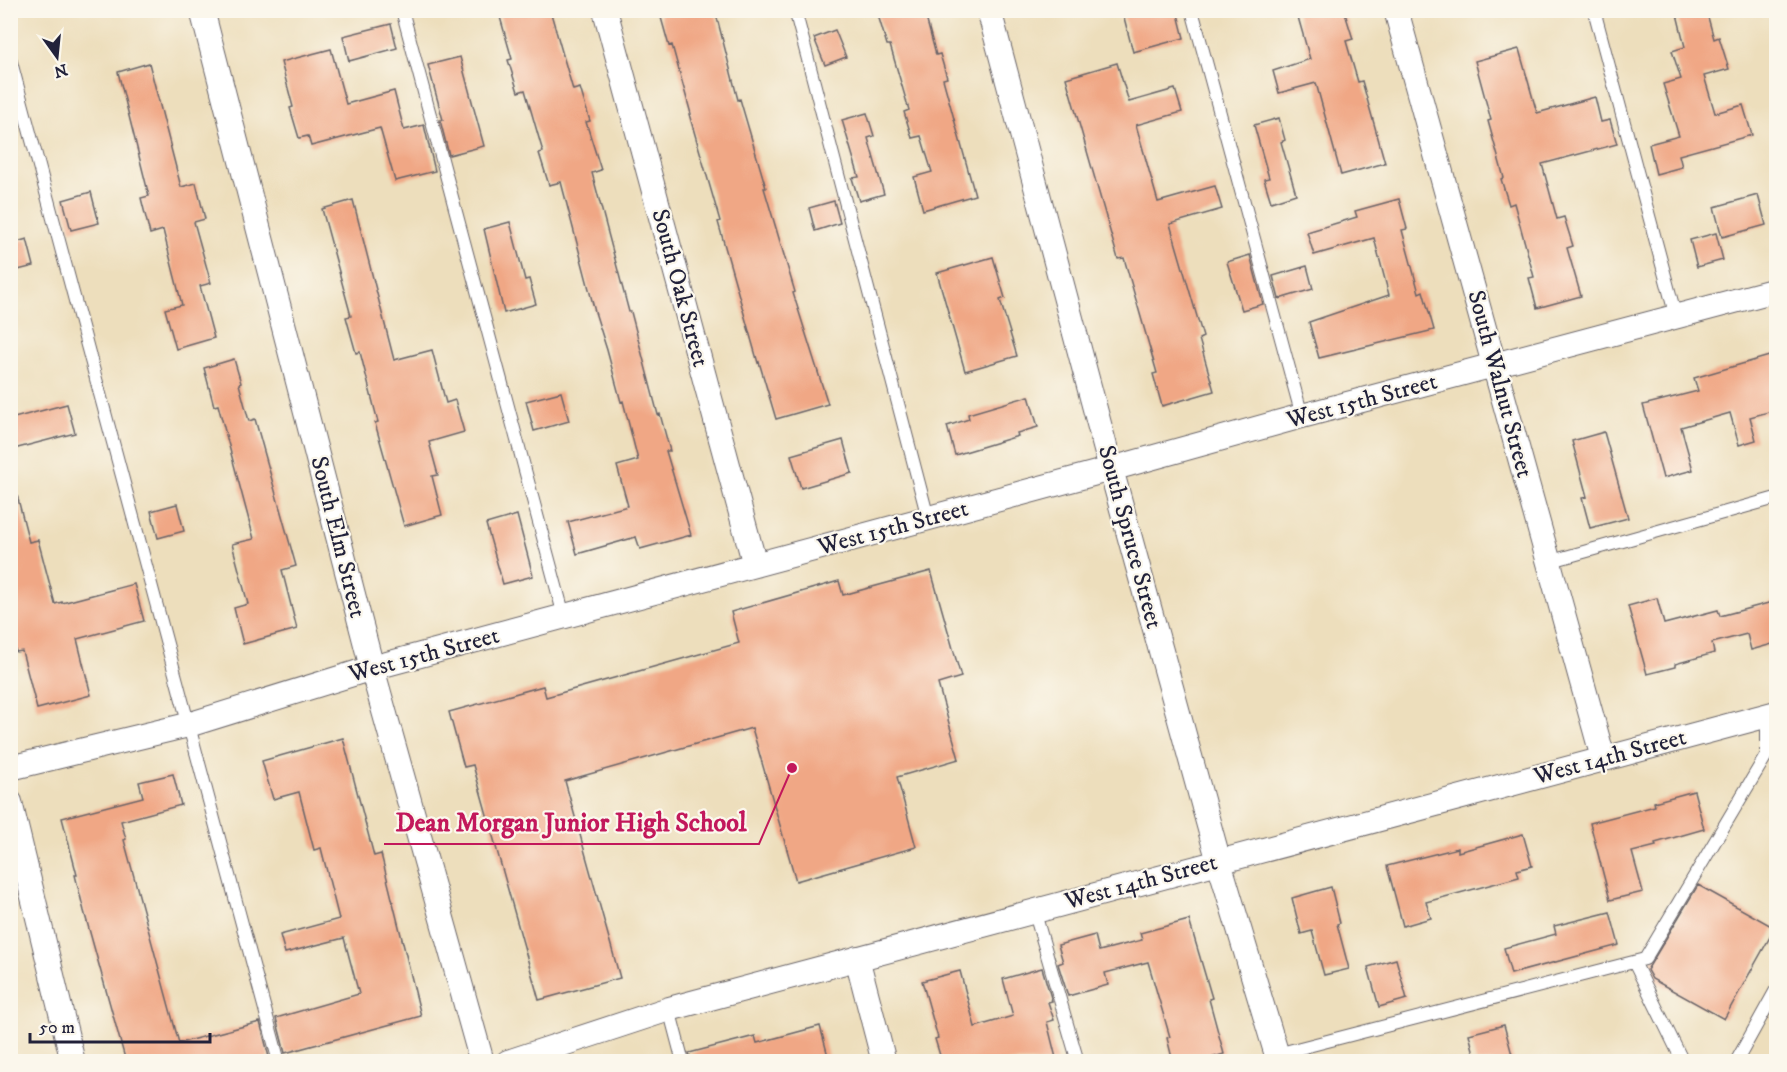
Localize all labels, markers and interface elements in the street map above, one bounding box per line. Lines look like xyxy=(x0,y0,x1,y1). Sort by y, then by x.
north arrow xyxy=(27,27,87,87)
text: N xyxy=(52,59,70,82)
street label: South Oak Street xyxy=(645,206,716,371)
street label: South Walnut Street xyxy=(1461,287,1540,481)
street label: West 15th Street xyxy=(1283,366,1441,436)
street label: South Spruce Street xyxy=(1091,442,1169,632)
street label: South Elm Street xyxy=(303,453,373,621)
street label: West 15th Street xyxy=(814,493,972,563)
street label: West 15th Street xyxy=(345,620,503,690)
street label: West 14th Street xyxy=(1530,722,1690,792)
callout: Dean Morgan Junior High School xyxy=(384,800,759,844)
text: Dean Morgan Junior High School xyxy=(395,807,748,840)
street label: West 14th Street xyxy=(1061,847,1221,917)
scale bar xyxy=(30,1006,210,1044)
text: 50 m xyxy=(39,1017,75,1039)

